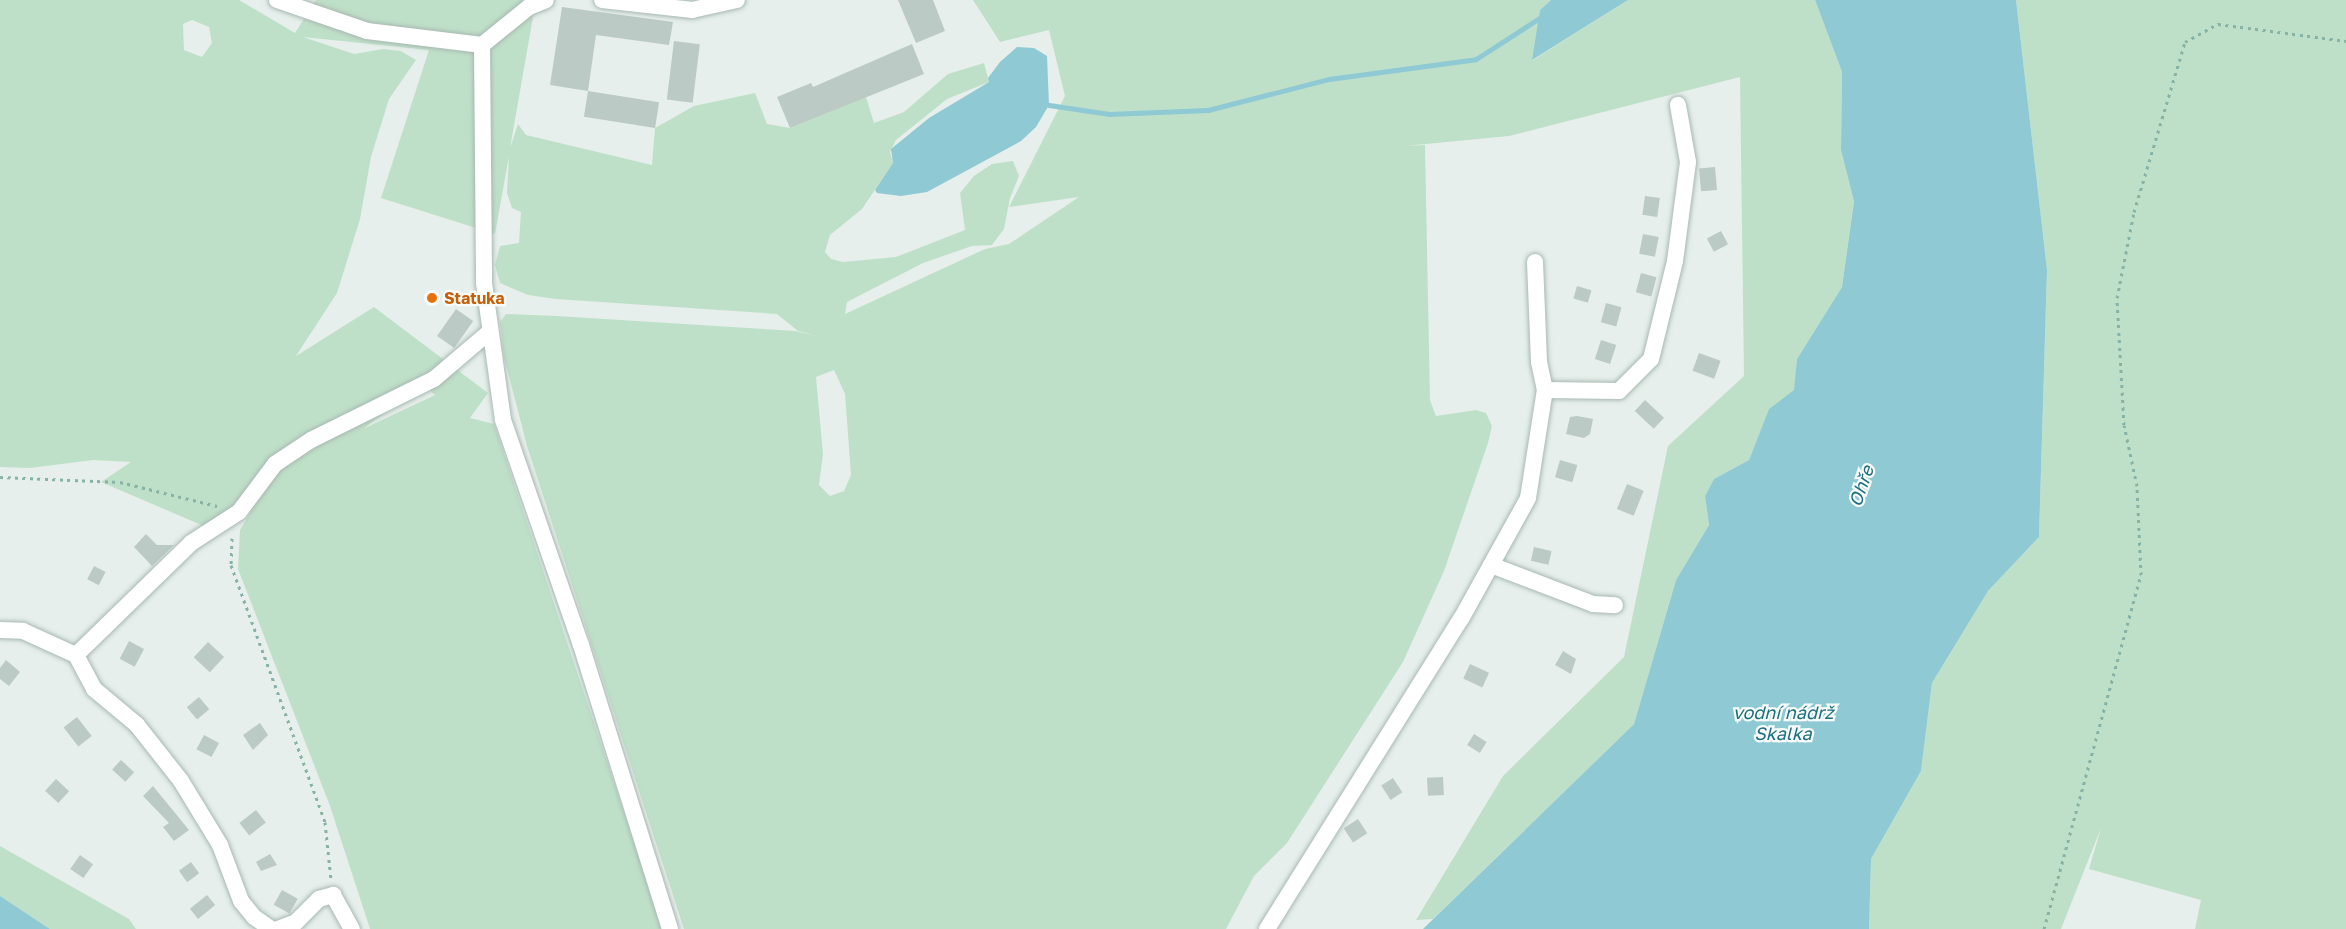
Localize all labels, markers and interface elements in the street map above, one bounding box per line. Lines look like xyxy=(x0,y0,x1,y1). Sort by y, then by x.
place label: Statuka xyxy=(444,288,505,308)
marker: Statuka xyxy=(425,291,439,305)
water label: Ohře xyxy=(1844,463,1878,509)
water label: vodní nádrž Skalka xyxy=(1733,702,1833,744)

